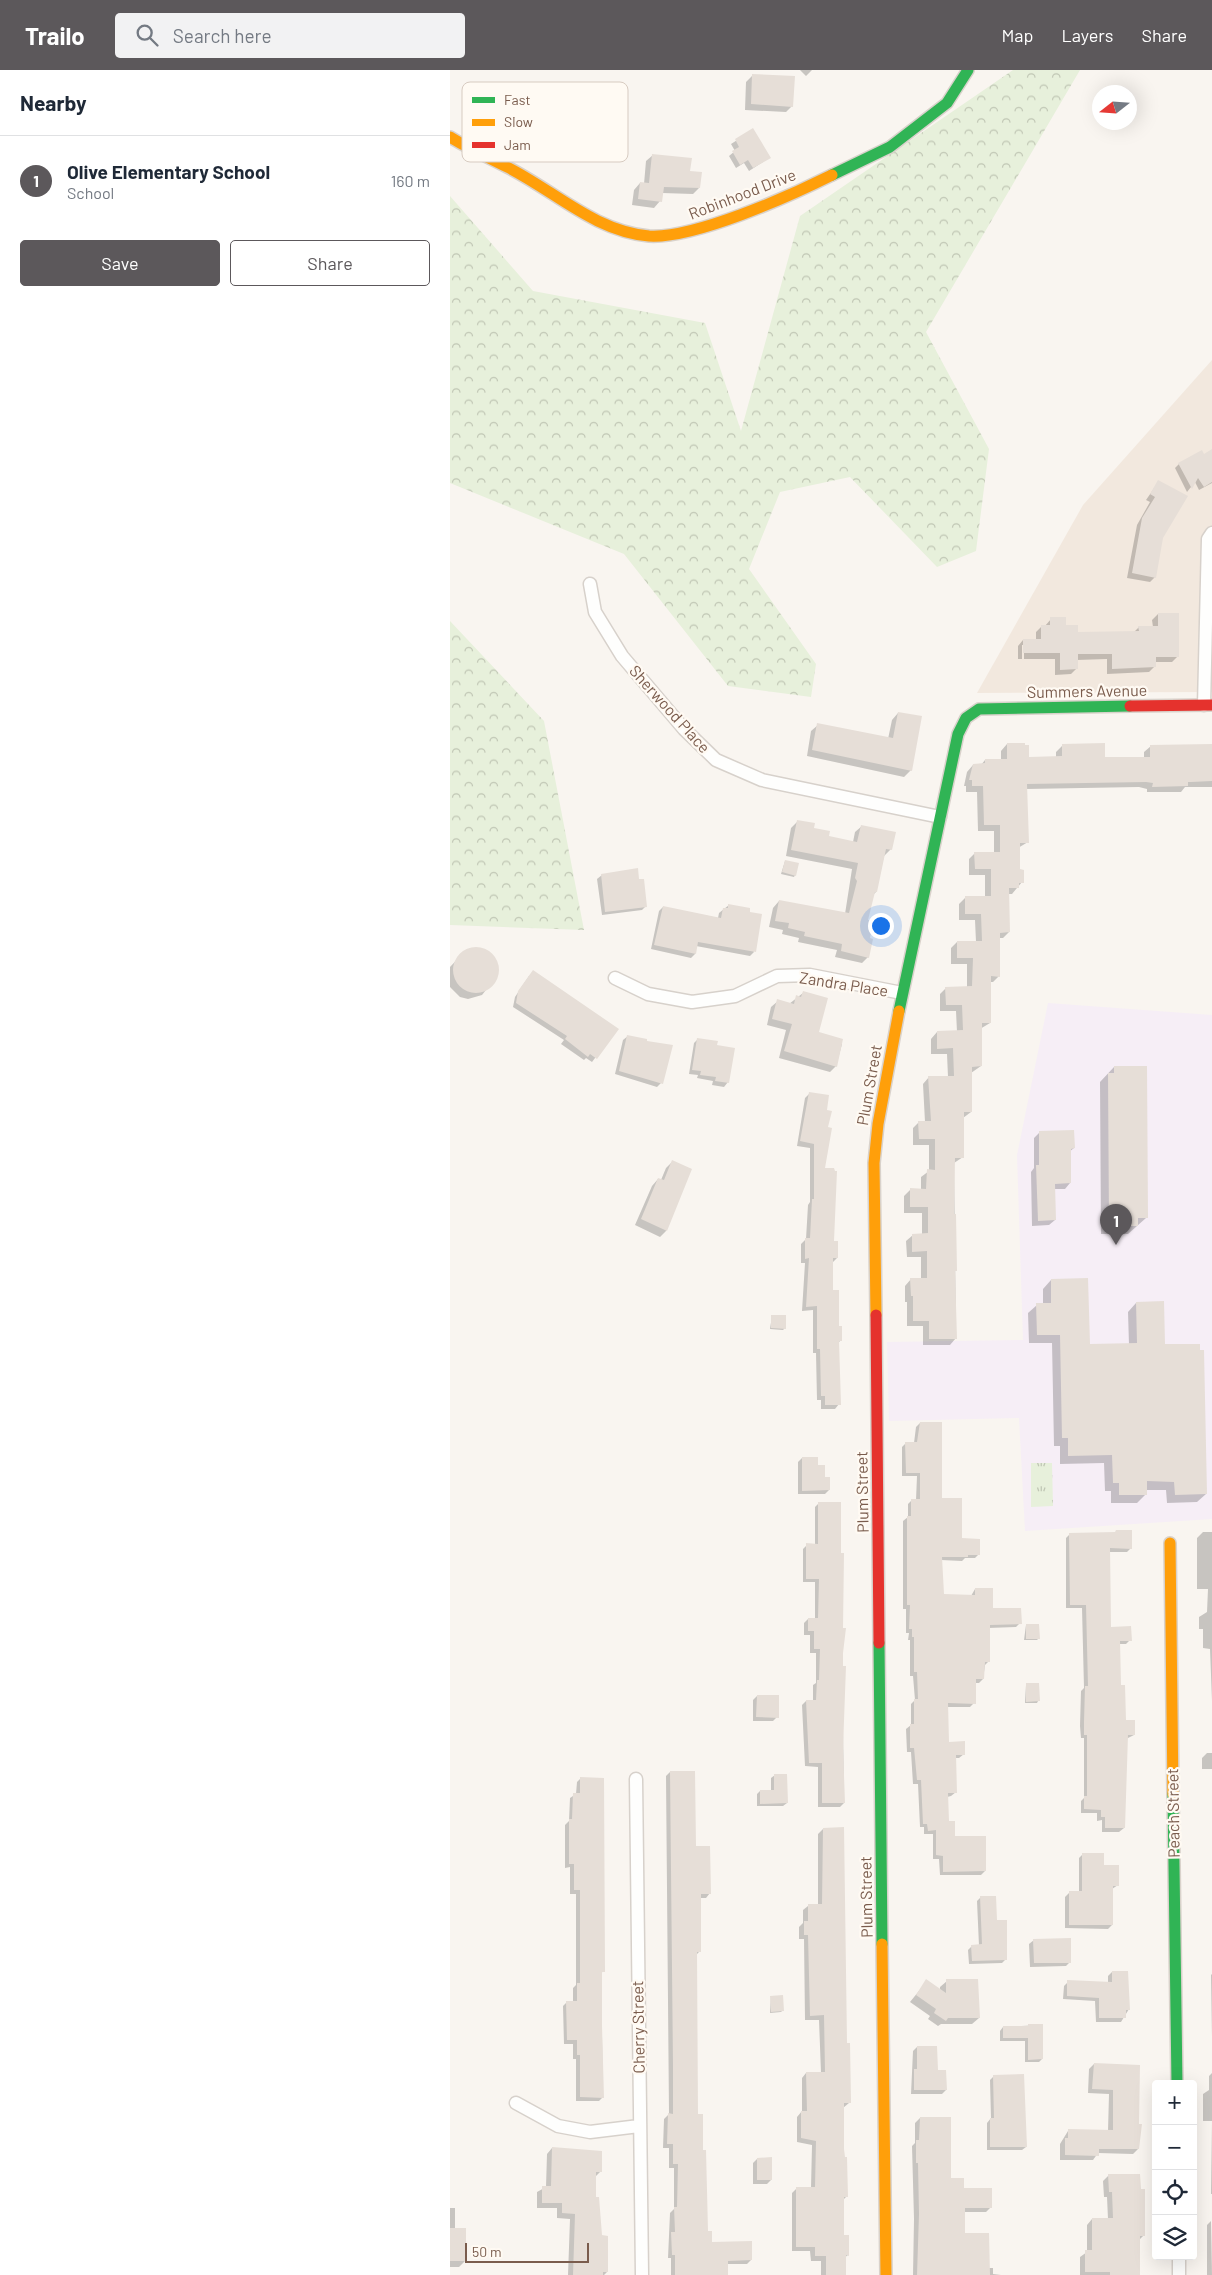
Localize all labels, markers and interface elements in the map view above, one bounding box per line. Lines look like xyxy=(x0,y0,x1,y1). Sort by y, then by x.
search box xyxy=(115,13,465,58)
text: Trailo xyxy=(25,21,85,50)
icon: search xyxy=(133,21,161,49)
text: Search here xyxy=(173,24,272,47)
text: Map xyxy=(1001,24,1033,46)
text: Layers xyxy=(1061,24,1114,46)
text: Share xyxy=(1142,24,1187,46)
legend xyxy=(462,82,628,162)
north arrow xyxy=(1092,85,1137,130)
text: Nearby xyxy=(20,90,86,115)
text: Fast xyxy=(504,91,530,108)
text: Slow xyxy=(504,113,533,130)
text: Jam xyxy=(504,136,531,153)
text: Olive Elementary School xyxy=(67,160,270,183)
street label: Robinhood Drive xyxy=(685,164,798,223)
text: 1 xyxy=(33,171,39,190)
text: 160 m xyxy=(391,171,430,190)
text: School xyxy=(67,183,114,202)
button: Save xyxy=(20,240,220,286)
button: Share xyxy=(230,240,430,286)
street label: Sherwood Place xyxy=(626,661,715,756)
street label: Summers Avenue xyxy=(1027,680,1147,701)
your location xyxy=(868,913,894,939)
street label: Zandra Place xyxy=(798,967,890,1000)
street label: Plum Street xyxy=(852,1043,885,1127)
pin: 1 xyxy=(1100,1204,1132,1245)
street label: Plum Street xyxy=(851,1451,872,1533)
street label: Peach Street xyxy=(1162,1768,1183,1858)
street label: Plum Street xyxy=(855,1856,876,1938)
street label: Cherry Street xyxy=(627,1980,648,2074)
map controls xyxy=(1152,2080,1197,2260)
button: + xyxy=(1152,2080,1197,2125)
button: − xyxy=(1152,2125,1197,2170)
button: locate xyxy=(1152,2170,1197,2215)
button: layers xyxy=(1152,2215,1197,2260)
scale bar xyxy=(465,2240,589,2263)
text: 50 m xyxy=(472,2243,501,2260)

